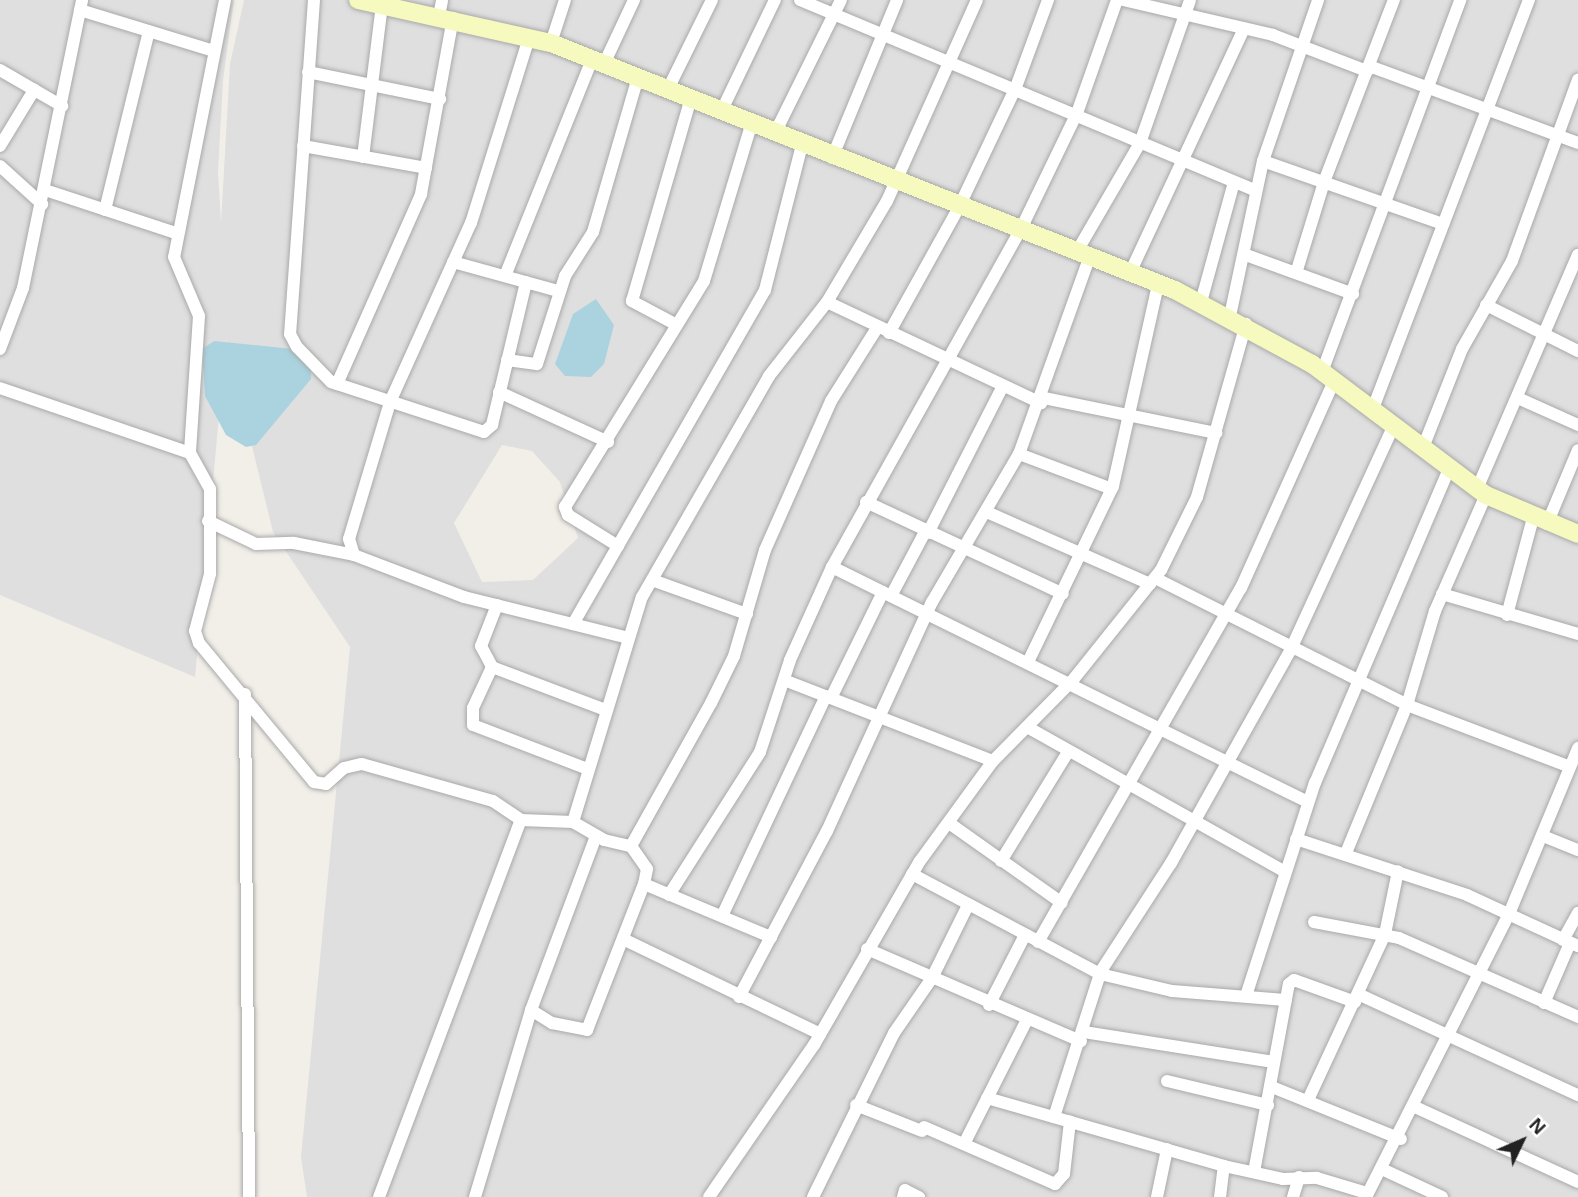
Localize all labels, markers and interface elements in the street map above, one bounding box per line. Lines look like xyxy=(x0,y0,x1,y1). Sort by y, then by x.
north arrow xyxy=(1487,1106,1557,1176)
text: N xyxy=(1525,1114,1550,1138)

